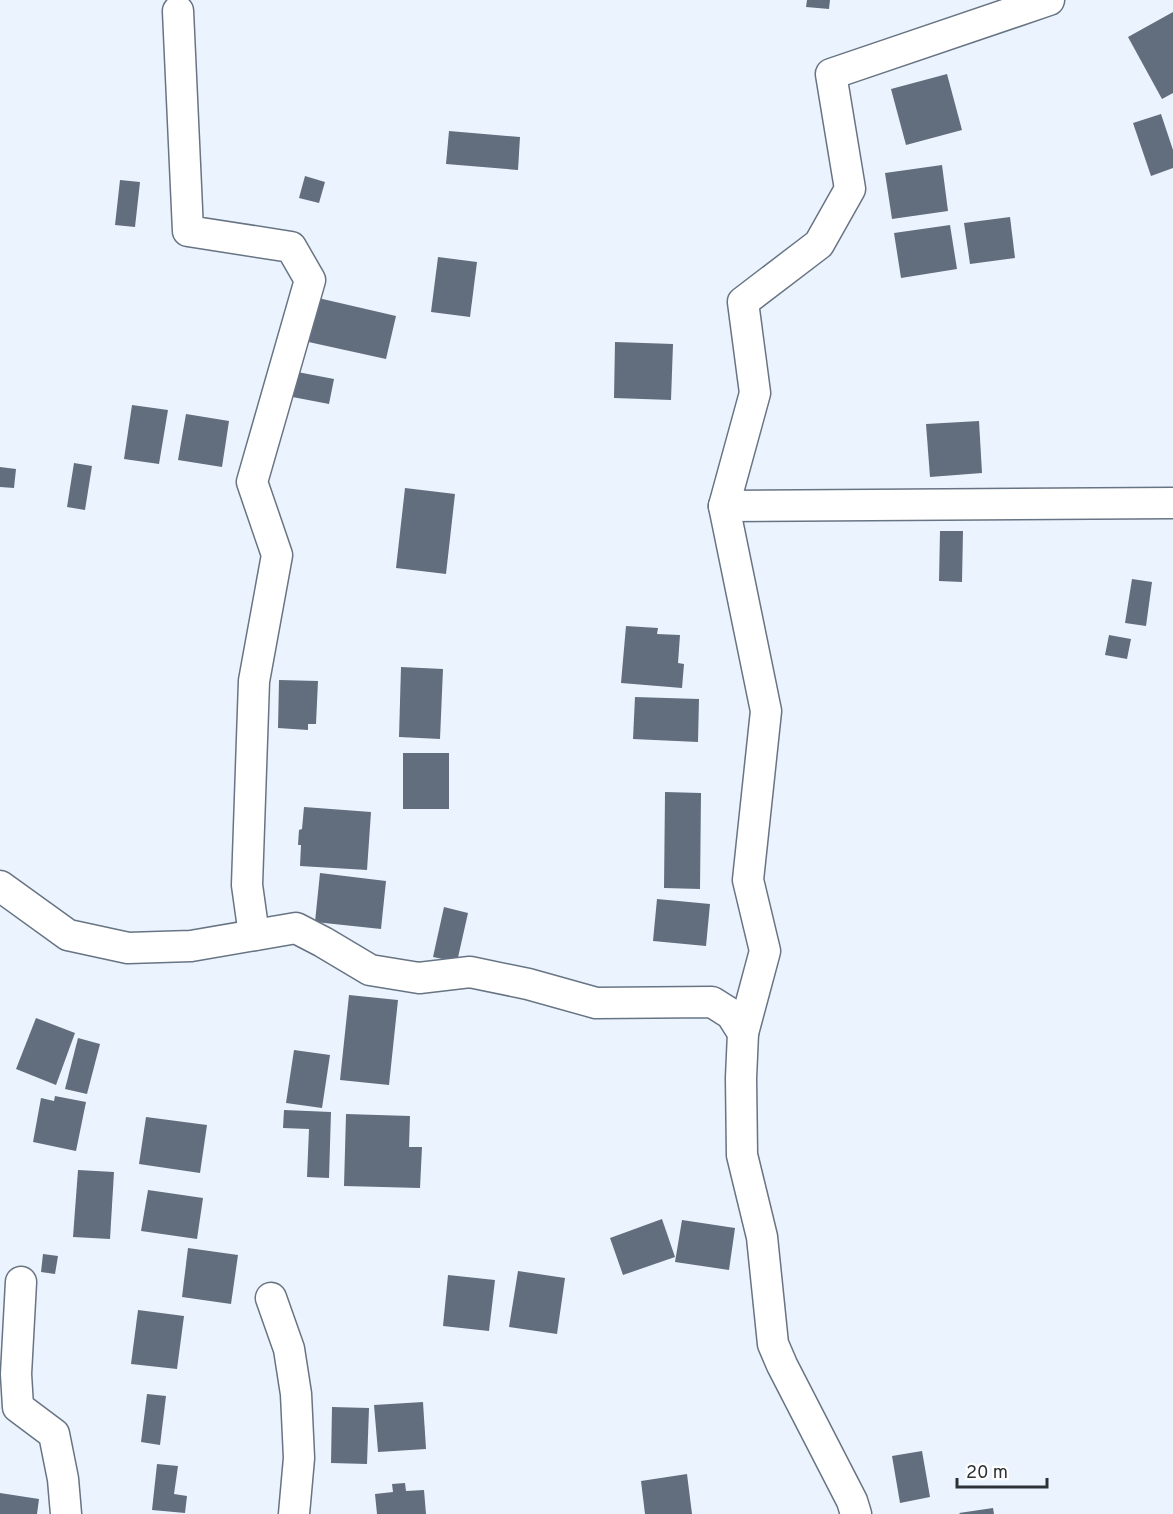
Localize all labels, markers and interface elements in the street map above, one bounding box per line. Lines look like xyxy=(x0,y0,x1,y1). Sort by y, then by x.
scale bar xyxy=(957,1451,1047,1489)
text: 20 m xyxy=(966,1462,1008,1485)

